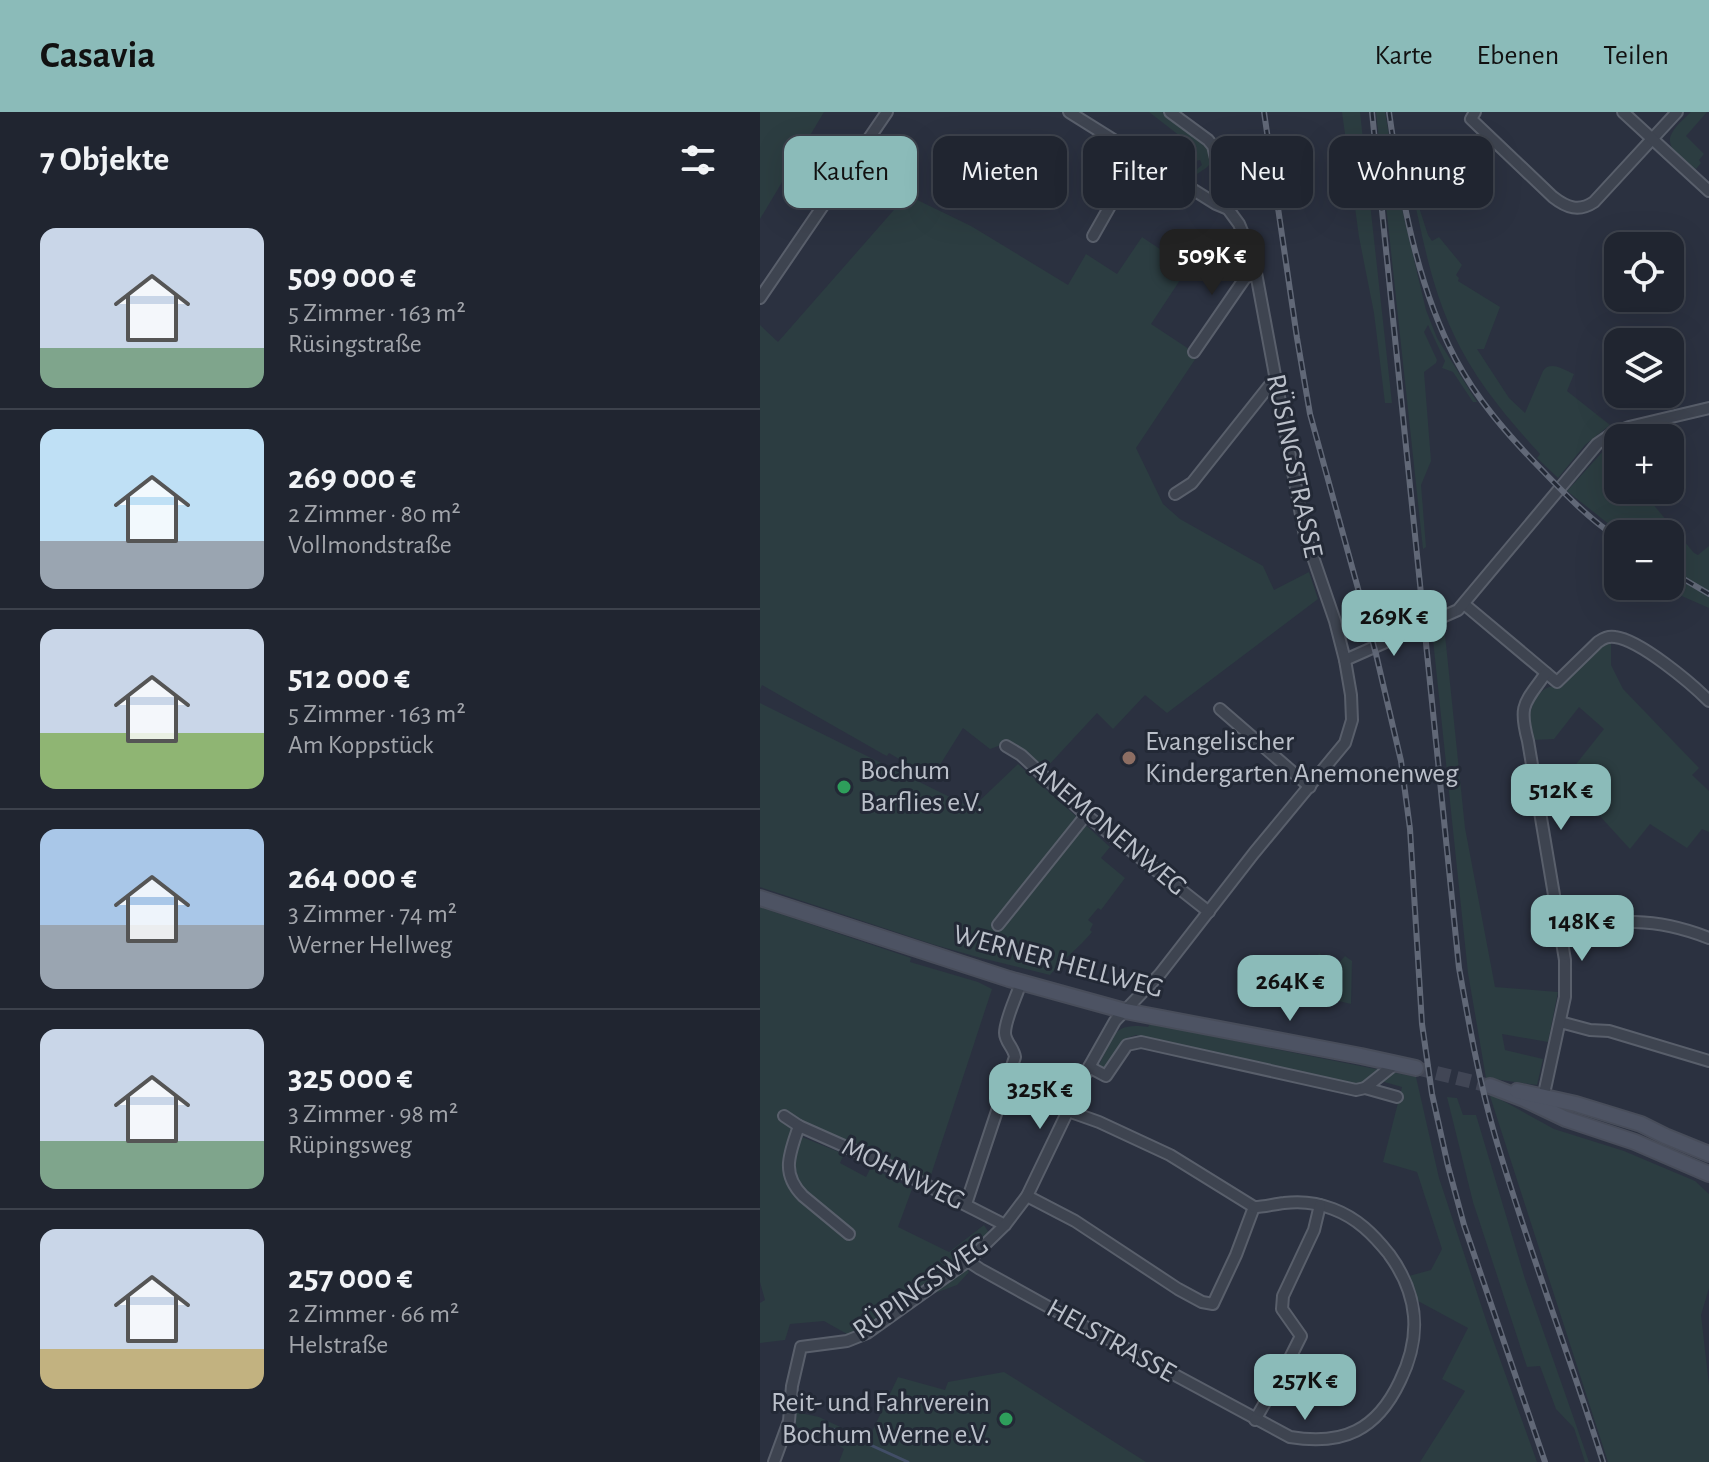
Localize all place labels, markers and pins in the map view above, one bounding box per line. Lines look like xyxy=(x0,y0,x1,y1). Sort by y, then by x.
pin: 509K € xyxy=(1147,229,1277,297)
pin: 269K € xyxy=(1329,590,1459,658)
place label: Evangelischer Kindergarten Anemonenweg xyxy=(1145,728,1459,788)
marker: Evangelischer Kindergarten Anemonenweg xyxy=(1120,749,1138,767)
place label: Bochum Barflies e.V. xyxy=(860,757,983,817)
pin: 512K € xyxy=(1496,764,1626,832)
marker: Bochum Barflies e.V. xyxy=(835,778,853,796)
pin: 148K € xyxy=(1517,895,1647,963)
pin: 264K € xyxy=(1225,955,1355,1023)
pin: 325K € xyxy=(975,1063,1105,1131)
pin: 257K € xyxy=(1240,1354,1370,1422)
place label: Reit- und Fahrverein Bochum Werne e.V. xyxy=(771,1389,990,1449)
marker: Reit- und Fahrverein Bochum Werne e.V. xyxy=(997,1410,1015,1428)

